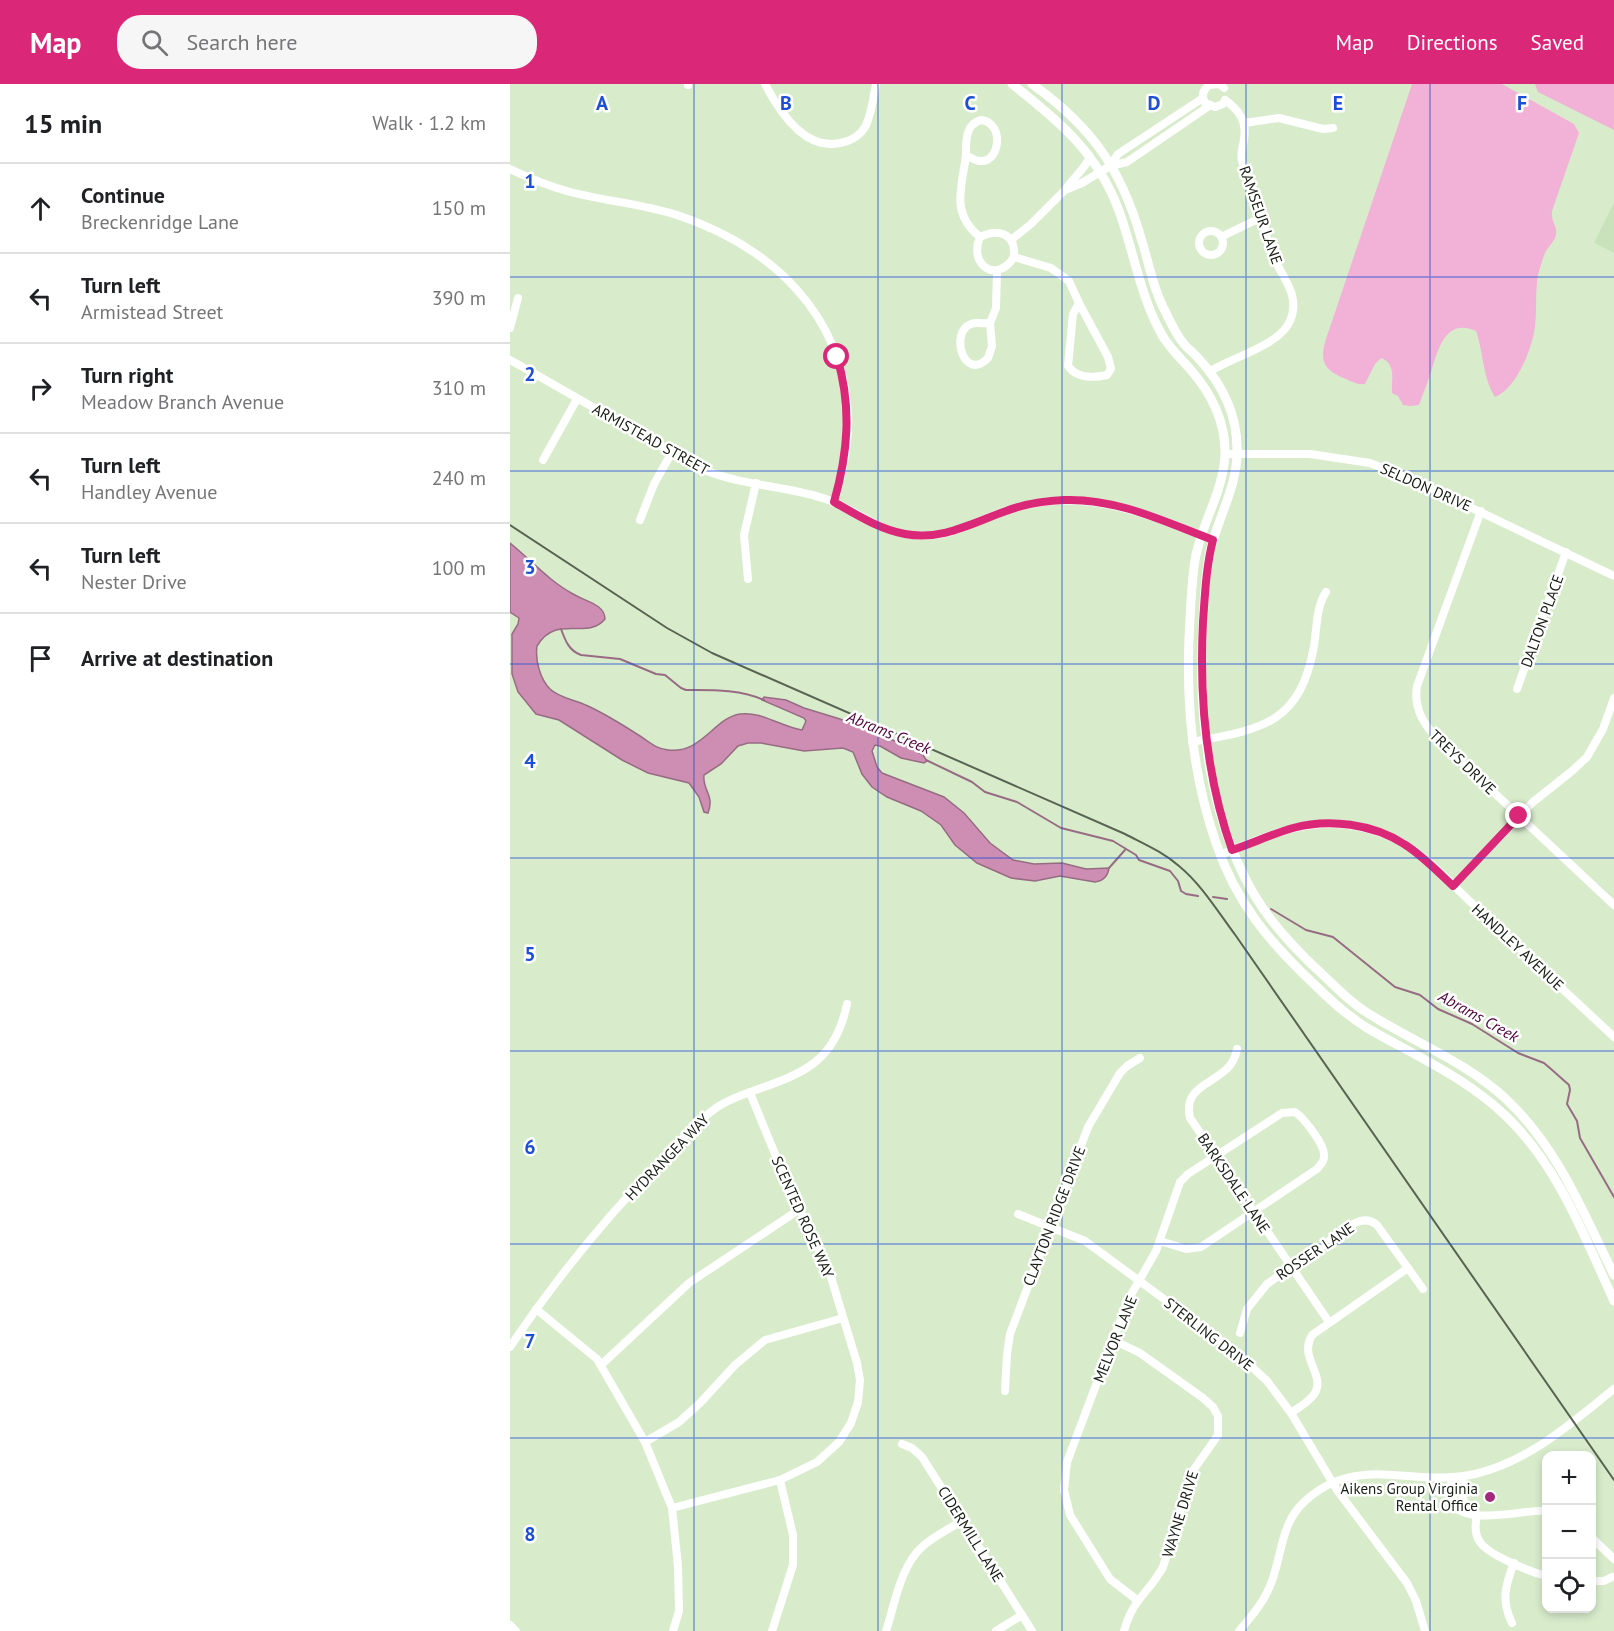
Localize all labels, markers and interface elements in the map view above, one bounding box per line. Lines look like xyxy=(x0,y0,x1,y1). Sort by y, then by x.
search box xyxy=(117,15,537,69)
text: Map xyxy=(30,24,81,61)
icon: search xyxy=(138,26,171,59)
text: Search here xyxy=(186,28,297,56)
text: Map xyxy=(1335,29,1374,56)
text: Directions xyxy=(1407,29,1498,56)
text: Saved xyxy=(1531,29,1584,56)
text: A xyxy=(596,90,609,116)
text: B xyxy=(780,90,792,116)
text: C xyxy=(964,90,976,116)
text: D xyxy=(1148,90,1161,116)
text: E xyxy=(1333,90,1343,116)
text: F xyxy=(1517,90,1527,116)
text: 15 min xyxy=(24,107,102,140)
text: Walk · 1.2 km xyxy=(372,110,486,136)
street label: RAMSEUR LANE xyxy=(1235,163,1287,267)
text: 1 xyxy=(524,168,536,194)
text: Continue xyxy=(81,181,165,209)
icon: ahead xyxy=(24,192,57,225)
text: 150 m xyxy=(432,195,486,221)
text: Breckenridge Lane xyxy=(81,209,239,235)
text: Turn left xyxy=(81,271,161,299)
icon: left xyxy=(24,282,57,315)
text: 390 m xyxy=(432,285,486,311)
text: Armistead Street xyxy=(81,299,223,325)
route start xyxy=(823,343,849,369)
text: Turn right xyxy=(81,361,173,389)
text: 2 xyxy=(524,361,536,387)
icon: right xyxy=(24,372,57,405)
text: 310 m xyxy=(432,375,486,401)
text: Meadow Branch Avenue xyxy=(81,389,284,415)
street label: ARMISTEAD STREET xyxy=(589,399,713,479)
text: Turn left xyxy=(81,451,161,479)
street label: SELDON DRIVE xyxy=(1378,458,1474,516)
icon: left xyxy=(24,462,57,495)
text: 240 m xyxy=(432,465,486,491)
text: Handley Avenue xyxy=(81,479,217,505)
text: Turn left xyxy=(81,541,161,569)
icon: left xyxy=(24,552,57,585)
text: 3 xyxy=(524,554,536,580)
text: 100 m xyxy=(432,555,486,581)
text: Nester Drive xyxy=(81,569,187,595)
street label: DALTON PLACE xyxy=(1516,572,1568,670)
icon: arrive xyxy=(24,642,57,675)
text: Arrive at destination xyxy=(81,644,273,672)
water label: Abrams Creek xyxy=(843,706,935,758)
street label: TREYS DRIVE xyxy=(1426,726,1500,798)
text: 4 xyxy=(524,748,536,774)
route end xyxy=(1505,802,1531,828)
street label: HANDLEY AVENUE xyxy=(1468,900,1568,994)
text: 5 xyxy=(524,941,536,967)
water label: Abrams Creek xyxy=(1435,985,1523,1047)
street label: HYDRANGEA WAY xyxy=(621,1109,713,1204)
street label: BARKSDALE LANE xyxy=(1194,1129,1274,1237)
text: 6 xyxy=(524,1134,536,1160)
street label: CLAYTON RIDGE DRIVE xyxy=(1019,1143,1089,1289)
street label: SCENTED ROSE WAY xyxy=(768,1153,839,1281)
street label: ROSSER LANE xyxy=(1272,1218,1358,1284)
street label: MELVOR LANE xyxy=(1089,1293,1141,1385)
street label: STERLING DRIVE xyxy=(1160,1293,1258,1375)
text: 7 xyxy=(524,1328,536,1354)
map controls xyxy=(1542,1451,1596,1613)
button: + xyxy=(1542,1451,1596,1505)
street label: WAYNE DRIVE xyxy=(1158,1468,1202,1560)
place label: Aikens Group Virginia Rental Office xyxy=(1341,1479,1478,1515)
street label: CIDERMILL LANE xyxy=(934,1483,1008,1585)
marker: Aikens Group Virginia Rental Office xyxy=(1483,1490,1497,1504)
button: − xyxy=(1542,1505,1596,1559)
text: 8 xyxy=(524,1521,536,1547)
button: locate xyxy=(1542,1559,1596,1613)

